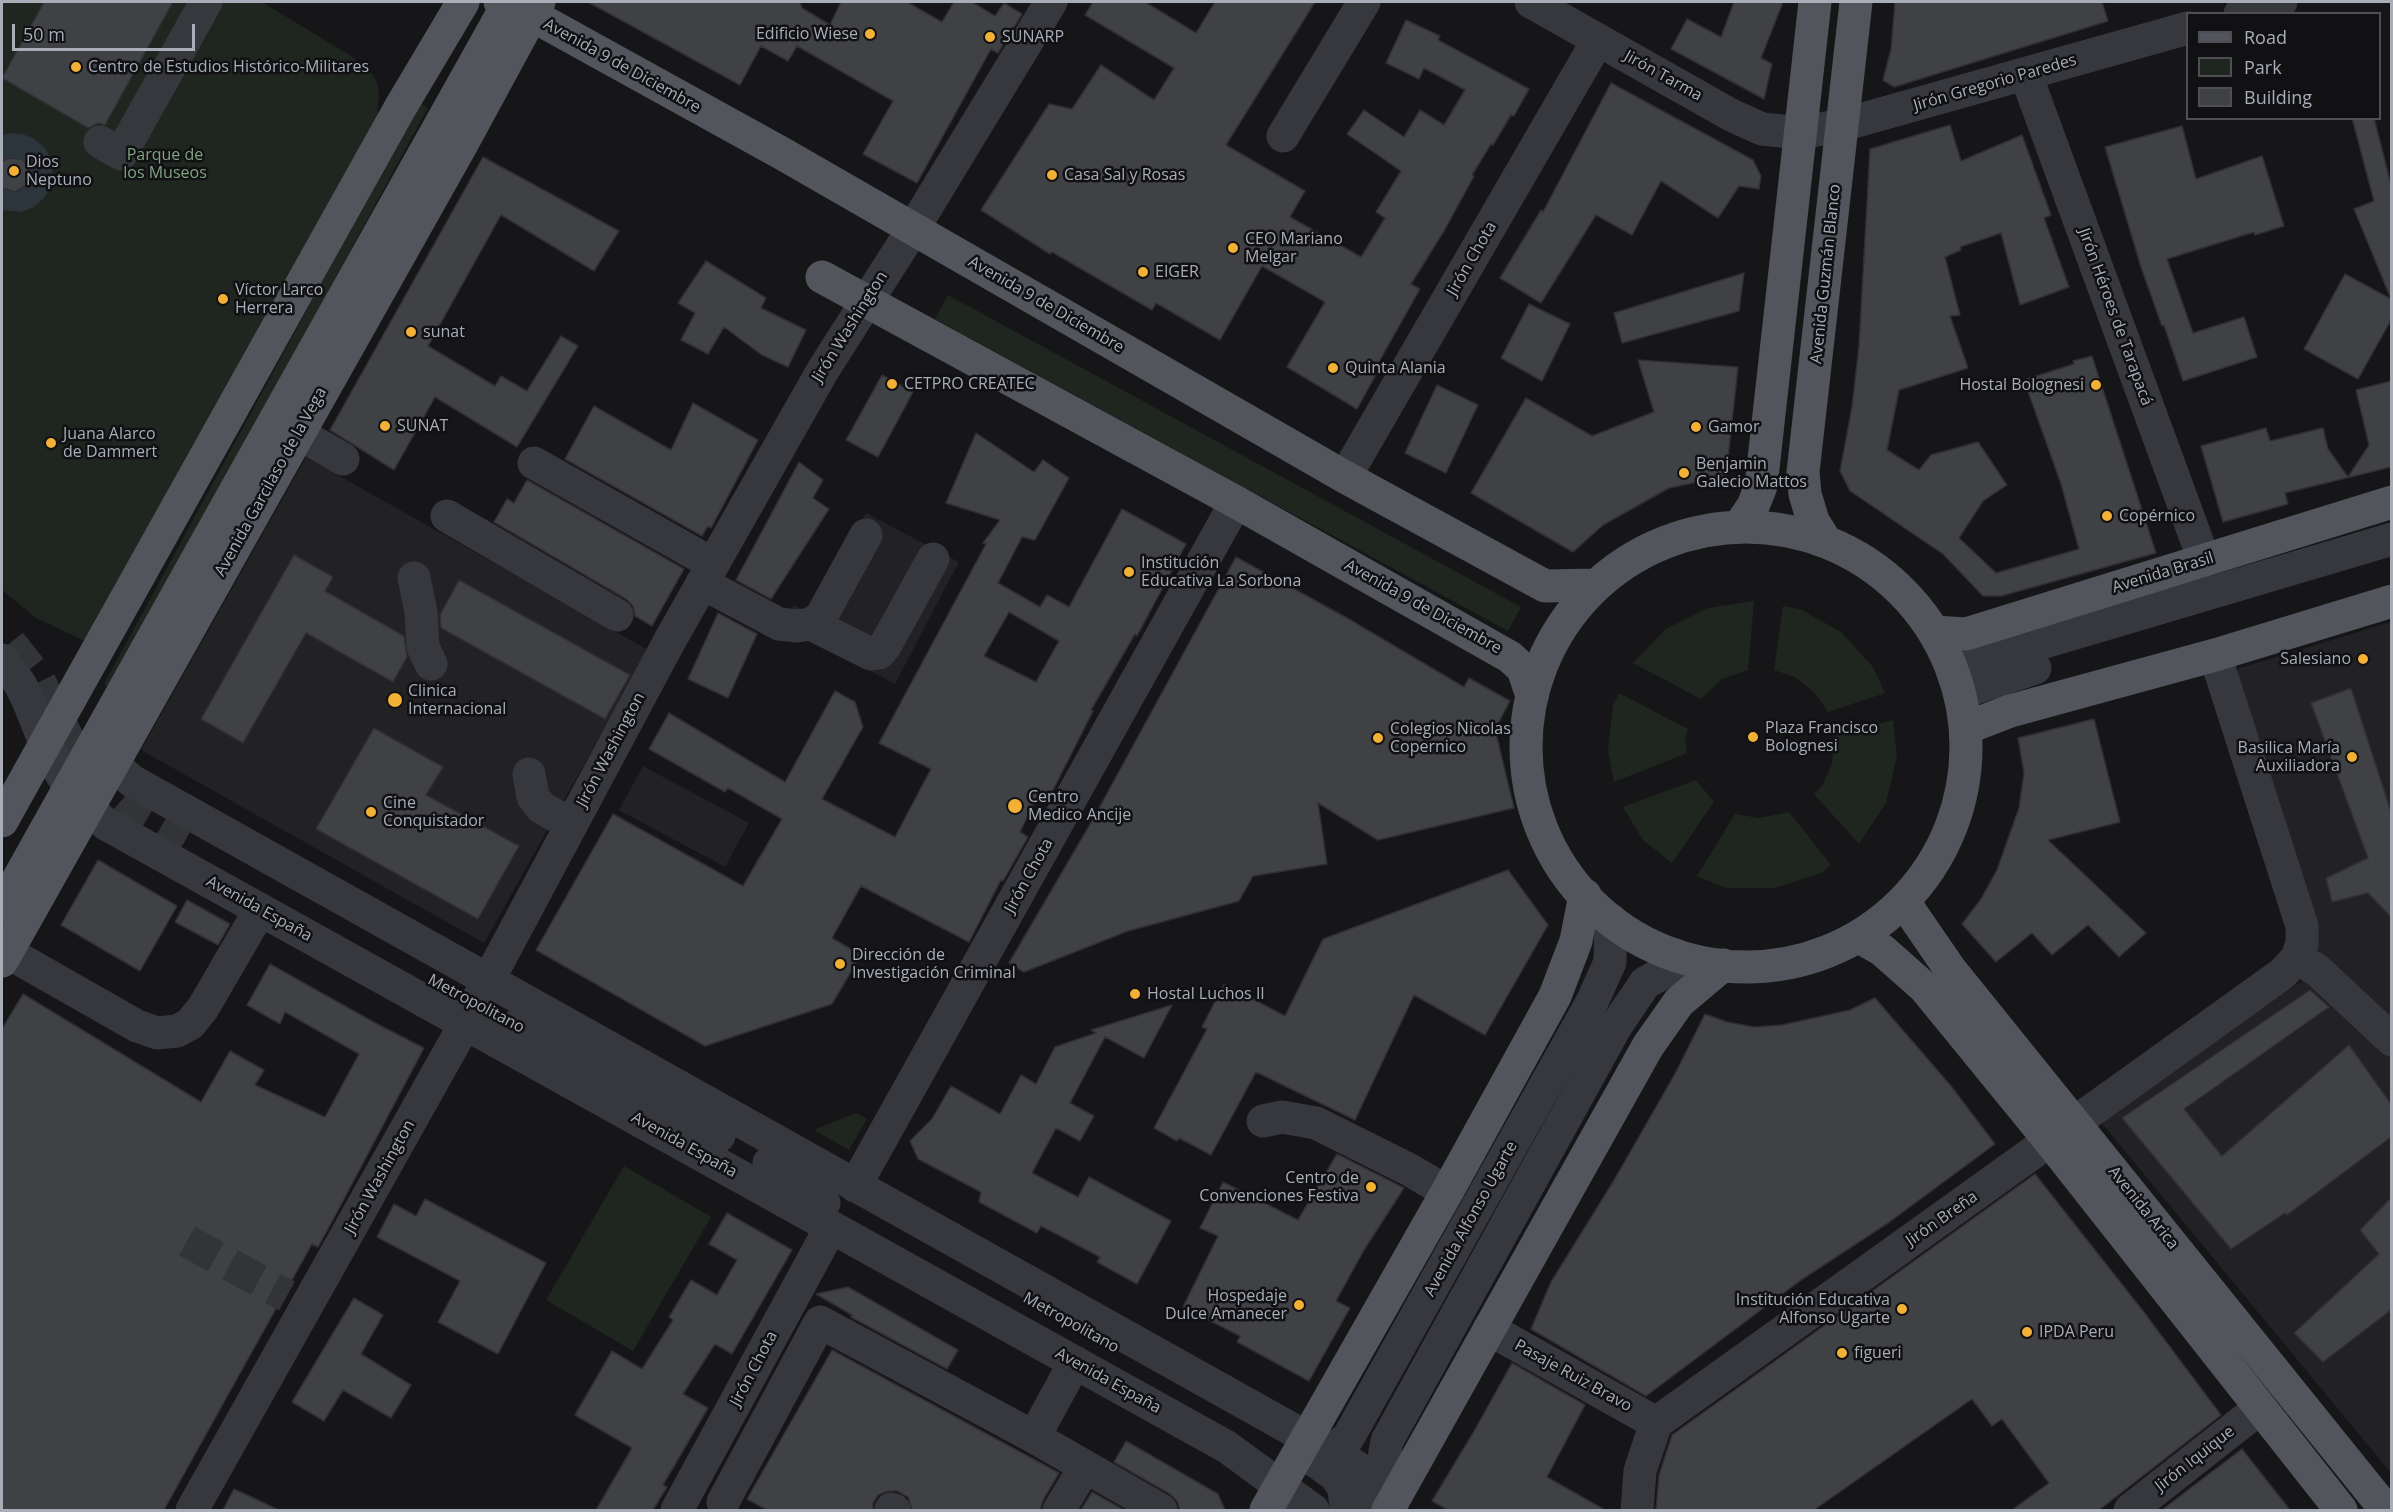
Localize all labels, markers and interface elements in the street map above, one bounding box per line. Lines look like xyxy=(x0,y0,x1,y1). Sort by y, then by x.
scale bar xyxy=(15,12,198,50)
legend xyxy=(2186,12,2381,120)
street label: Avenida 9 de Diciembre xyxy=(540,15,704,117)
text: 50 m xyxy=(23,22,65,46)
place label: Edificio Wiese xyxy=(756,24,858,44)
text: Road xyxy=(2244,25,2287,49)
marker: Edificio Wiese xyxy=(863,27,877,41)
place label: SUNARP xyxy=(1002,27,1064,47)
marker: SUNARP xyxy=(983,30,997,44)
street label: Jirón Tarma xyxy=(1621,47,1705,105)
street label: Jirón Gregorio Paredes xyxy=(1911,51,2079,115)
text: Park xyxy=(2244,55,2282,79)
place label: Centro de Estudios Histórico-Militares xyxy=(88,57,369,77)
marker: Centro de Estudios Histórico-Militares xyxy=(69,60,83,74)
text: Building xyxy=(2244,85,2312,109)
park label: Parque de los Museos xyxy=(123,145,207,183)
place label: Dios Neptuno xyxy=(26,152,92,190)
marker: Dios Neptuno xyxy=(7,164,21,178)
place label: Casa Sal y Rosas xyxy=(1064,165,1185,185)
marker: Casa Sal y Rosas xyxy=(1045,168,1059,182)
street label: Avenida Guzmán Blanco xyxy=(1807,183,1845,365)
street label: Jirón Chota xyxy=(1443,218,1501,300)
street label: Jirón Héroes de Tarapacá xyxy=(2074,226,2156,408)
place label: CEO Mariano Melgar xyxy=(1245,229,1343,267)
marker: CEO Mariano Melgar xyxy=(1226,241,1240,255)
street label: Avenida 9 de Diciembre xyxy=(965,253,1127,357)
place label: EIGER xyxy=(1155,262,1199,282)
marker: EIGER xyxy=(1136,265,1150,279)
street label: Jirón Washington xyxy=(808,268,892,386)
place label: Víctor Larco Herrera xyxy=(235,280,323,318)
marker: Víctor Larco Herrera xyxy=(216,292,230,306)
place label: sunat xyxy=(423,322,465,342)
marker: sunat xyxy=(404,325,418,339)
place label: Quinta Alania xyxy=(1345,358,1446,378)
marker: Quinta Alania xyxy=(1326,361,1340,375)
place label: CETPRO CREATEC xyxy=(904,374,1035,394)
place label: Hostal Bolognesi xyxy=(1959,375,2084,395)
marker: CETPRO CREATEC xyxy=(885,377,899,391)
marker: Hostal Bolognesi xyxy=(2089,378,2103,392)
street label: Avenida Garcilaso de la Vega xyxy=(211,384,331,580)
place label: SUNAT xyxy=(397,416,448,436)
place label: Gamor xyxy=(1708,417,1760,437)
marker: SUNAT xyxy=(378,419,392,433)
marker: Gamor xyxy=(1689,420,1703,434)
place label: Juana Alarco de Dammert xyxy=(63,424,157,462)
marker: Juana Alarco de Dammert xyxy=(44,436,58,450)
place label: Benjamin Galecio Mattos xyxy=(1696,454,1807,492)
marker: Benjamin Galecio Mattos xyxy=(1677,466,1691,480)
place label: Copérnico xyxy=(2119,506,2195,526)
marker: Copérnico xyxy=(2100,509,2114,523)
street label: Avenida Brasil xyxy=(2110,548,2216,598)
place label: Institución Educativa La Sorbona xyxy=(1141,553,1301,591)
street label: Avenida 9 de Diciembre xyxy=(1341,556,1505,658)
marker: Institución Educativa La Sorbona xyxy=(1122,565,1136,579)
place label: Salesiano xyxy=(2280,649,2351,669)
marker: Salesiano xyxy=(2356,652,2370,666)
place label: Clinica Internacional xyxy=(408,681,506,719)
street label: Jirón Washington xyxy=(573,689,649,811)
marker: Clinica Internacional xyxy=(386,691,404,709)
place label: Plaza Francisco Bolognesi xyxy=(1765,718,1878,756)
place label: Colegios Nicolas Copernico xyxy=(1390,719,1511,757)
marker: Plaza Francisco Bolognesi xyxy=(1746,730,1760,744)
marker: Colegios Nicolas Copernico xyxy=(1371,731,1385,745)
place label: Basilica María Auxiliadora xyxy=(2238,738,2340,776)
marker: Basilica María Auxiliadora xyxy=(2345,750,2359,764)
place label: Centro Medico Ancije xyxy=(1028,787,1131,825)
place label: Cine Conquistador xyxy=(383,793,484,831)
marker: Centro Medico Ancije xyxy=(1006,797,1024,815)
marker: Cine Conquistador xyxy=(364,805,378,819)
street label: Jirón Chota xyxy=(1001,835,1057,917)
street label: Avenida España xyxy=(203,872,315,946)
place label: Dirección de Investigación Criminal xyxy=(852,945,1016,983)
marker: Dirección de Investigación Criminal xyxy=(833,957,847,971)
street label: Metropolitano xyxy=(424,970,528,1038)
place label: Hostal Luchos II xyxy=(1147,984,1265,1004)
marker: Hostal Luchos II xyxy=(1128,987,1142,1001)
street label: Avenida España xyxy=(628,1108,740,1182)
street label: Jirón Washington xyxy=(341,1117,419,1237)
street label: Avenida Alfonso Ugarte xyxy=(1420,1138,1522,1300)
street label: Avenida Arica xyxy=(2104,1163,2182,1253)
place label: Centro de Convenciones Festiva xyxy=(1199,1168,1359,1206)
marker: Centro de Convenciones Festiva xyxy=(1364,1180,1378,1194)
street label: Jirón Breña xyxy=(1902,1187,1982,1251)
place label: Hospedaje Dulce Amanecer xyxy=(1165,1286,1287,1324)
street label: Metropolitano xyxy=(1020,1289,1122,1357)
place label: Institución Educativa Alfonso Ugarte xyxy=(1736,1290,1890,1328)
marker: Hospedaje Dulce Amanecer xyxy=(1292,1298,1306,1312)
marker: Institución Educativa Alfonso Ugarte xyxy=(1895,1302,1909,1316)
place label: IPDA Peru xyxy=(2039,1322,2114,1342)
marker: IPDA Peru xyxy=(2020,1325,2034,1339)
street label: Jirón Chota xyxy=(726,1328,782,1410)
street label: Pasaje Ruiz Bravo xyxy=(1511,1336,1635,1416)
place label: figueri xyxy=(1854,1343,1901,1363)
street label: Avenida España xyxy=(1052,1344,1164,1418)
marker: figueri xyxy=(1835,1346,1849,1360)
street label: Jirón Iquique xyxy=(2152,1422,2238,1496)

